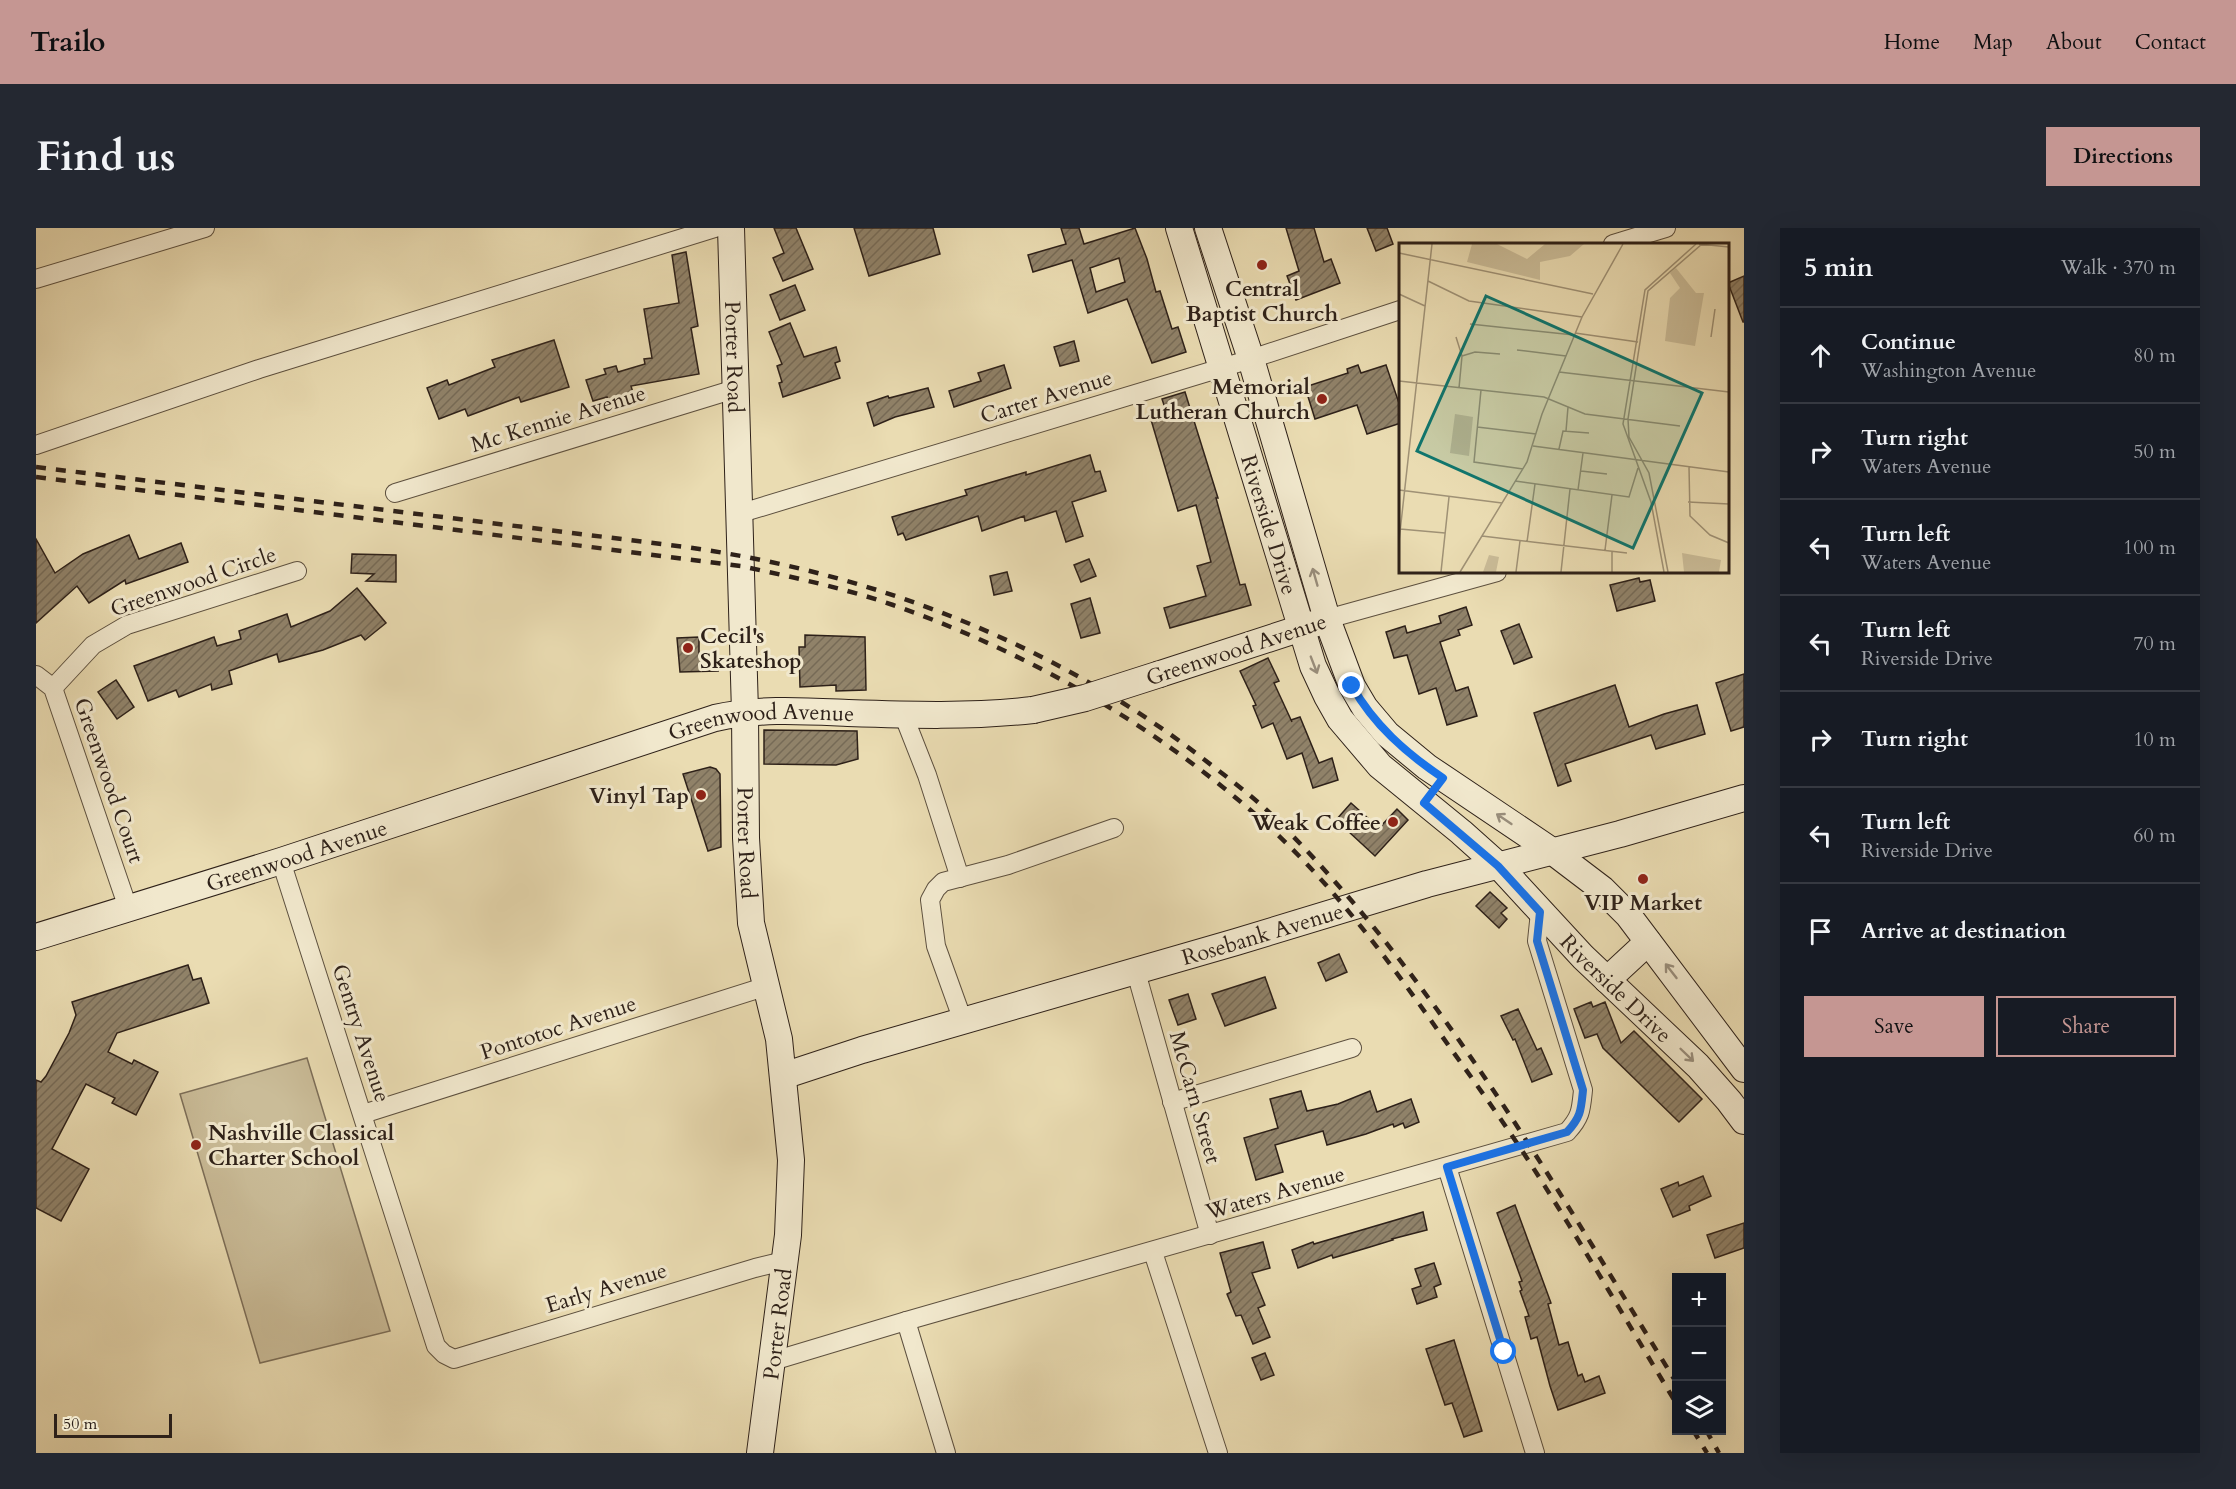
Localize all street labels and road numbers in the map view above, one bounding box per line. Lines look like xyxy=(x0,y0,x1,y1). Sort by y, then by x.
street label: Porter Road xyxy=(717,300,750,414)
street label: Carter Avenue xyxy=(977,363,1116,431)
street label: Mc Kennie Avenue xyxy=(467,378,649,460)
street label: Riverside Drive xyxy=(1233,451,1304,598)
street label: Greenwood Circle xyxy=(106,539,280,624)
street label: Greenwood Avenue xyxy=(1142,607,1330,693)
street label: Greenwood Court xyxy=(67,694,151,867)
street label: Greenwood Avenue xyxy=(664,697,855,748)
street label: Porter Road xyxy=(730,787,764,900)
street label: Greenwood Avenue xyxy=(203,813,391,899)
street label: Rosebank Avenue xyxy=(1178,896,1347,973)
street label: Riverside Drive xyxy=(1553,928,1678,1050)
street label: Gentry Avenue xyxy=(325,960,398,1106)
street label: Pontotoc Avenue xyxy=(476,989,640,1067)
street label: McCarn Street xyxy=(1162,1028,1228,1167)
street label: Waters Avenue xyxy=(1201,1159,1348,1227)
street label: Early Avenue xyxy=(542,1255,671,1321)
street label: Porter Road xyxy=(756,1266,800,1382)

